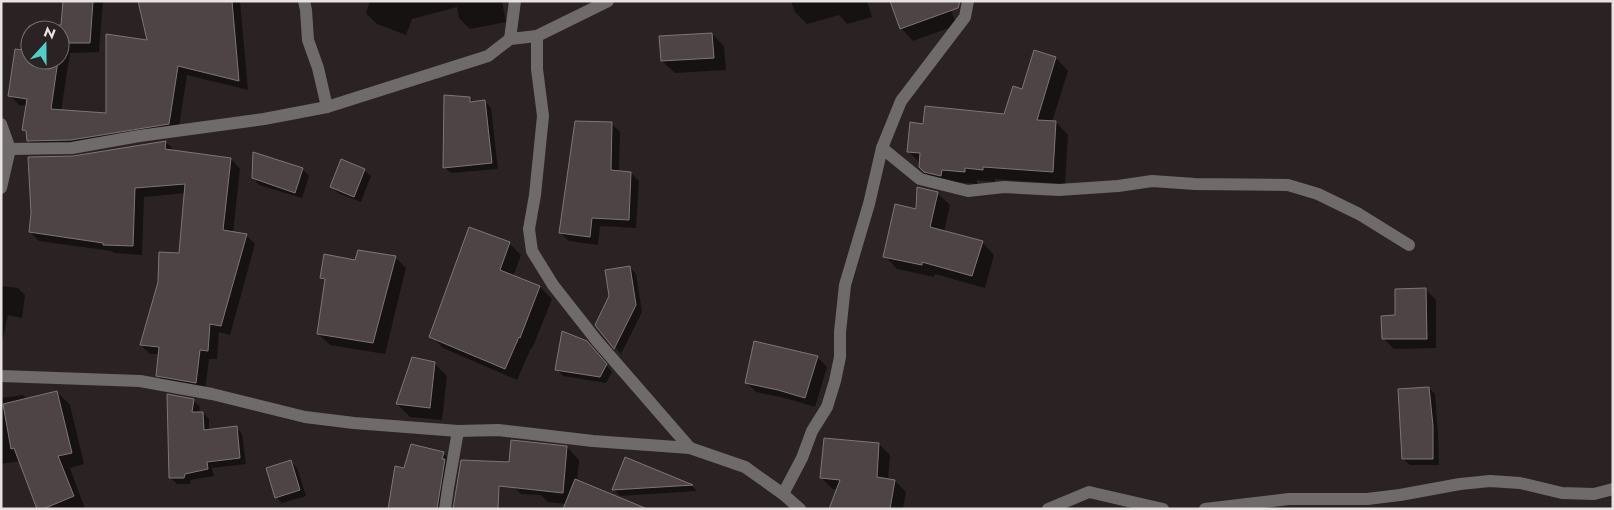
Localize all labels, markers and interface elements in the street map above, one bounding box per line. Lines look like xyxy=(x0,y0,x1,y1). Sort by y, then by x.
north arrow xyxy=(20,20,70,70)
text: N xyxy=(41,22,58,44)

